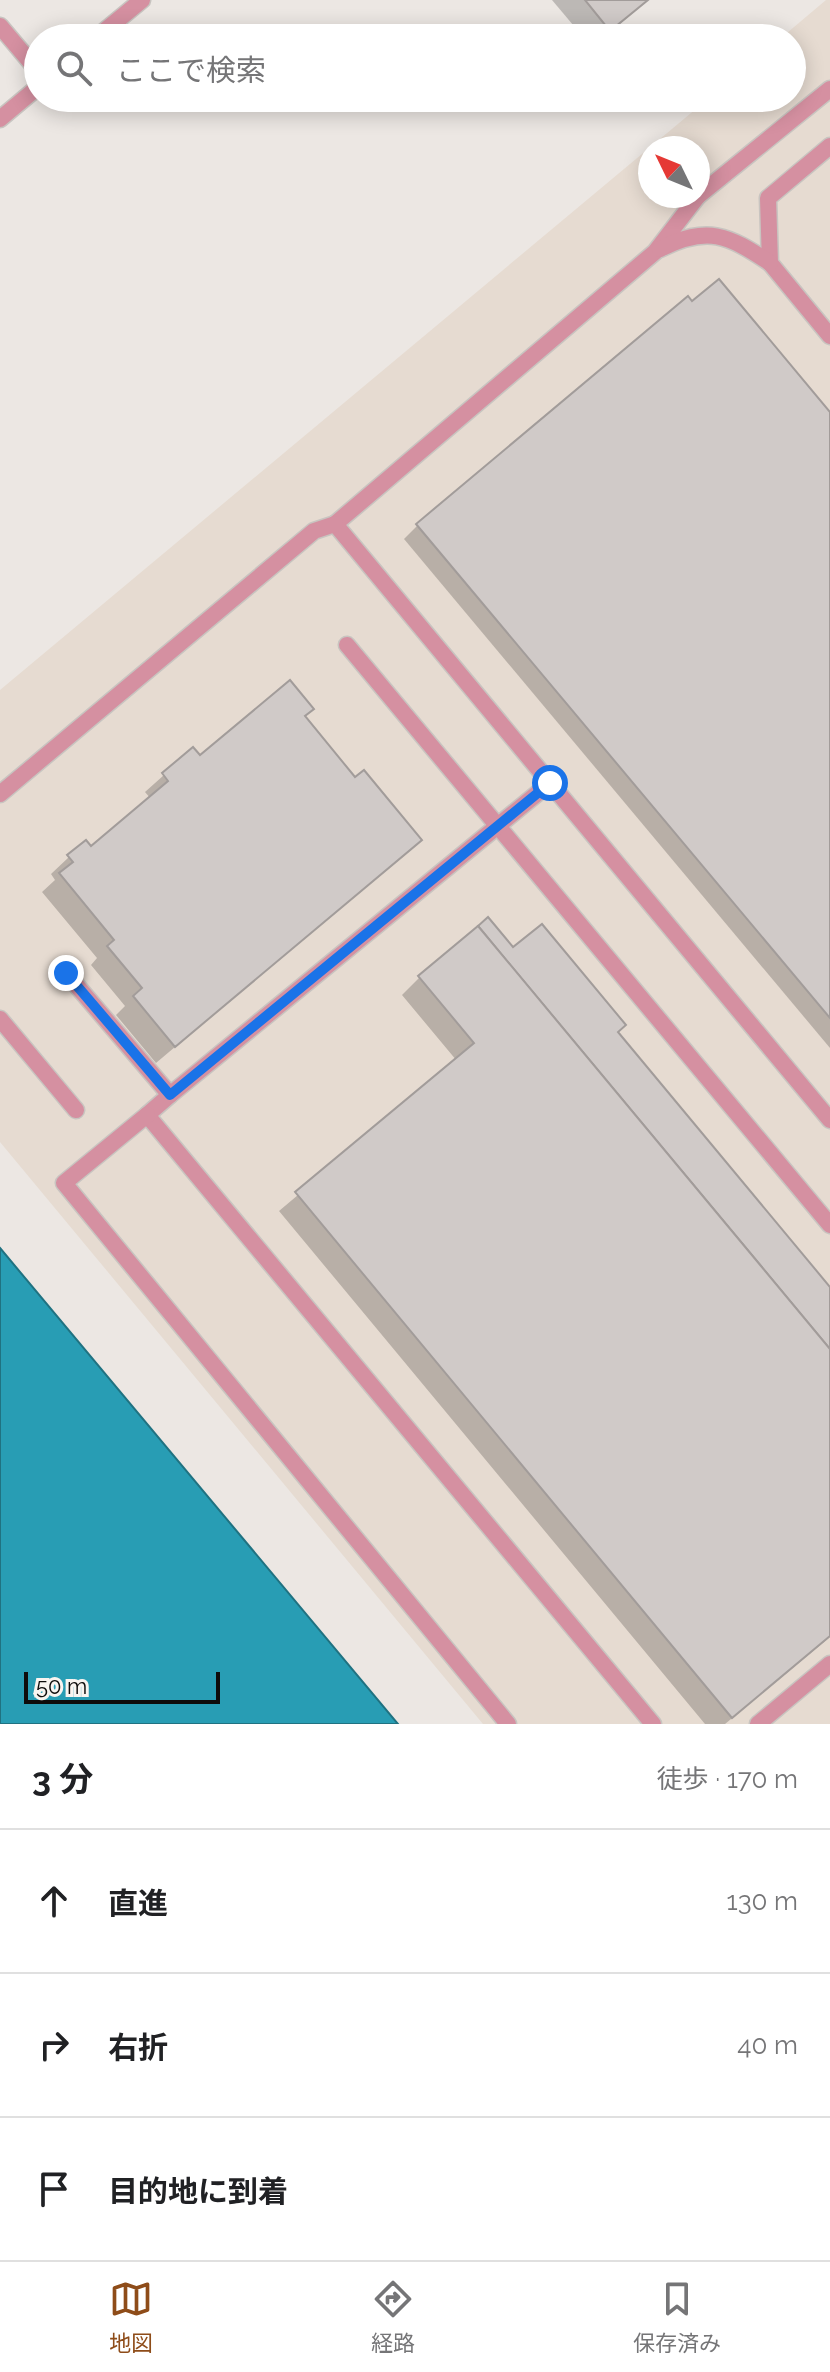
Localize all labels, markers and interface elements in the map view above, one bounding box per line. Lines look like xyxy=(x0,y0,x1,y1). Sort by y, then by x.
search box xyxy=(24,24,806,112)
icon: search xyxy=(52,46,96,90)
text: ここで検索 xyxy=(116,53,266,88)
north arrow xyxy=(638,136,710,208)
route start xyxy=(532,765,568,801)
route end xyxy=(48,955,84,991)
scale bar xyxy=(24,1668,220,1704)
text: 50 m xyxy=(36,1673,87,1699)
text: 3 分 xyxy=(32,1759,93,1799)
text: 徒歩 · 170 m xyxy=(657,1764,798,1794)
icon: ahead xyxy=(32,1879,76,1923)
text: 直進 xyxy=(108,1886,168,1921)
text: 130 m xyxy=(727,1886,798,1916)
icon: right xyxy=(32,2023,76,2067)
text: 右折 xyxy=(108,2030,168,2065)
text: 40 m xyxy=(737,2030,798,2060)
icon: arrive xyxy=(32,2167,76,2211)
text: 目的地に到着 xyxy=(108,2174,288,2209)
tab: 地図 xyxy=(109,2277,153,2357)
tab: 経路 xyxy=(371,2277,415,2357)
tab: 保存済み xyxy=(633,2277,721,2357)

